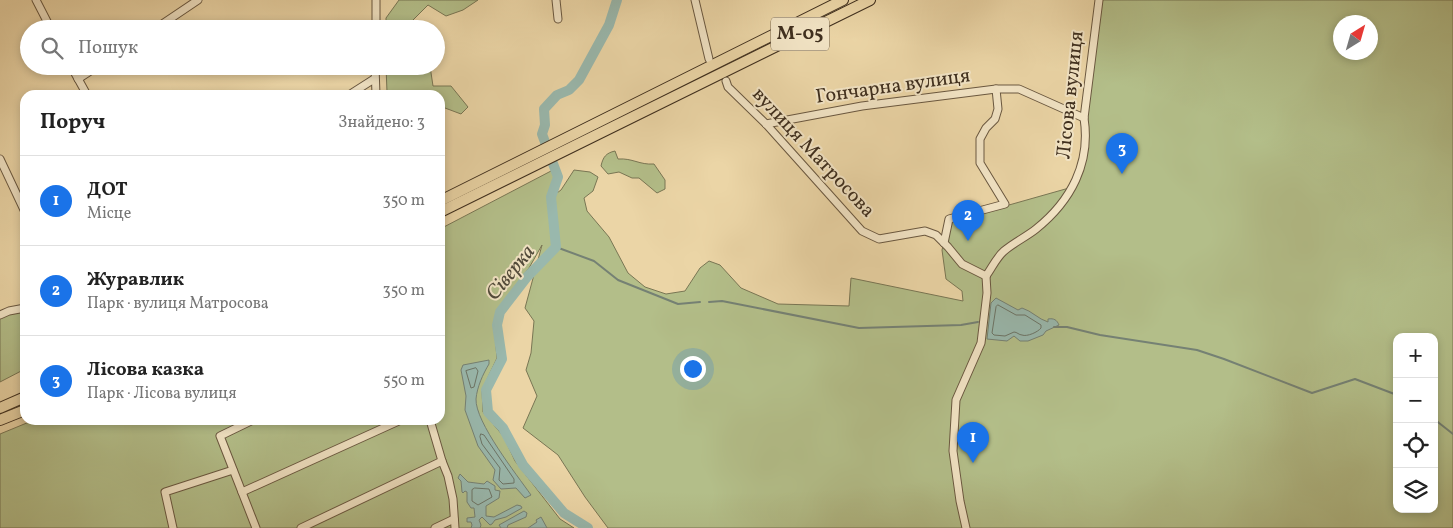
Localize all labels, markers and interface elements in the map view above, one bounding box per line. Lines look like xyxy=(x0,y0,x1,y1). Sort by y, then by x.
north arrow xyxy=(1333,15,1378,60)
road number: М-05 xyxy=(771,18,829,50)
search box xyxy=(20,20,445,75)
street label: Лісова вулиця xyxy=(1050,30,1092,160)
icon: search xyxy=(38,34,66,62)
text: Пошук xyxy=(78,35,138,61)
street label: Гончарна вулиця xyxy=(814,62,972,112)
street label: вулиця Матросова xyxy=(745,82,881,224)
text: Поруч xyxy=(40,108,105,137)
text: Знайдено: 3 xyxy=(338,112,425,134)
pin: 3 xyxy=(1106,133,1138,174)
text: ДОТ xyxy=(87,177,128,203)
text: 1 xyxy=(53,190,59,212)
text: 350 m xyxy=(382,190,425,212)
pin: 2 xyxy=(952,200,984,241)
text: Місце xyxy=(87,203,131,225)
water label: Сіверка xyxy=(480,239,543,307)
text: Журавлик xyxy=(87,267,184,293)
text: 2 xyxy=(52,280,60,302)
text: 350 m xyxy=(382,280,425,302)
text: Парк · вулиця Матросова xyxy=(87,293,269,315)
map controls xyxy=(1393,333,1438,513)
button: + xyxy=(1393,333,1438,378)
your location xyxy=(680,356,706,382)
text: Лісова казка xyxy=(87,357,204,383)
text: 3 xyxy=(52,370,60,392)
text: 550 m xyxy=(383,370,425,392)
button: − xyxy=(1393,378,1438,423)
text: Парк · Лісова вулиця xyxy=(87,383,237,405)
pin: 1 xyxy=(957,422,989,463)
button: locate xyxy=(1393,423,1438,468)
button: layers xyxy=(1393,468,1438,513)

